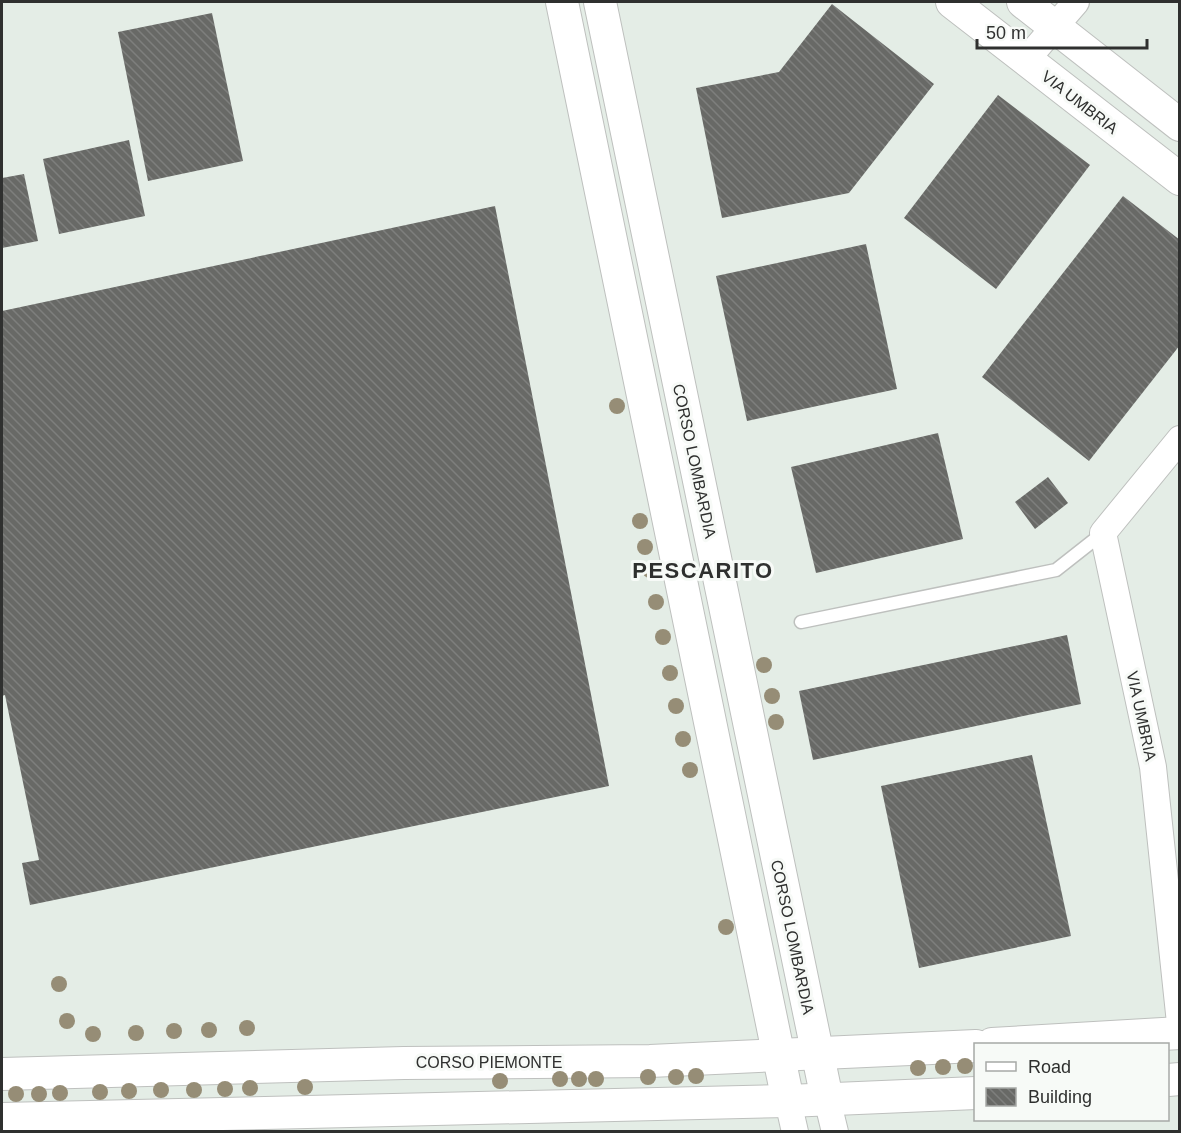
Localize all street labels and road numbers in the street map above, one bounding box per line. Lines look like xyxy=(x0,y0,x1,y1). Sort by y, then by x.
street label: VIA UMBRIA xyxy=(1038,68,1121,137)
street label: CORSO LOMBARDIA xyxy=(670,382,719,540)
street label: VIA UMBRIA xyxy=(1124,670,1159,763)
street label: CORSO LOMBARDIA xyxy=(768,858,817,1016)
street label: CORSO PIEMONTE xyxy=(416,1054,562,1071)

